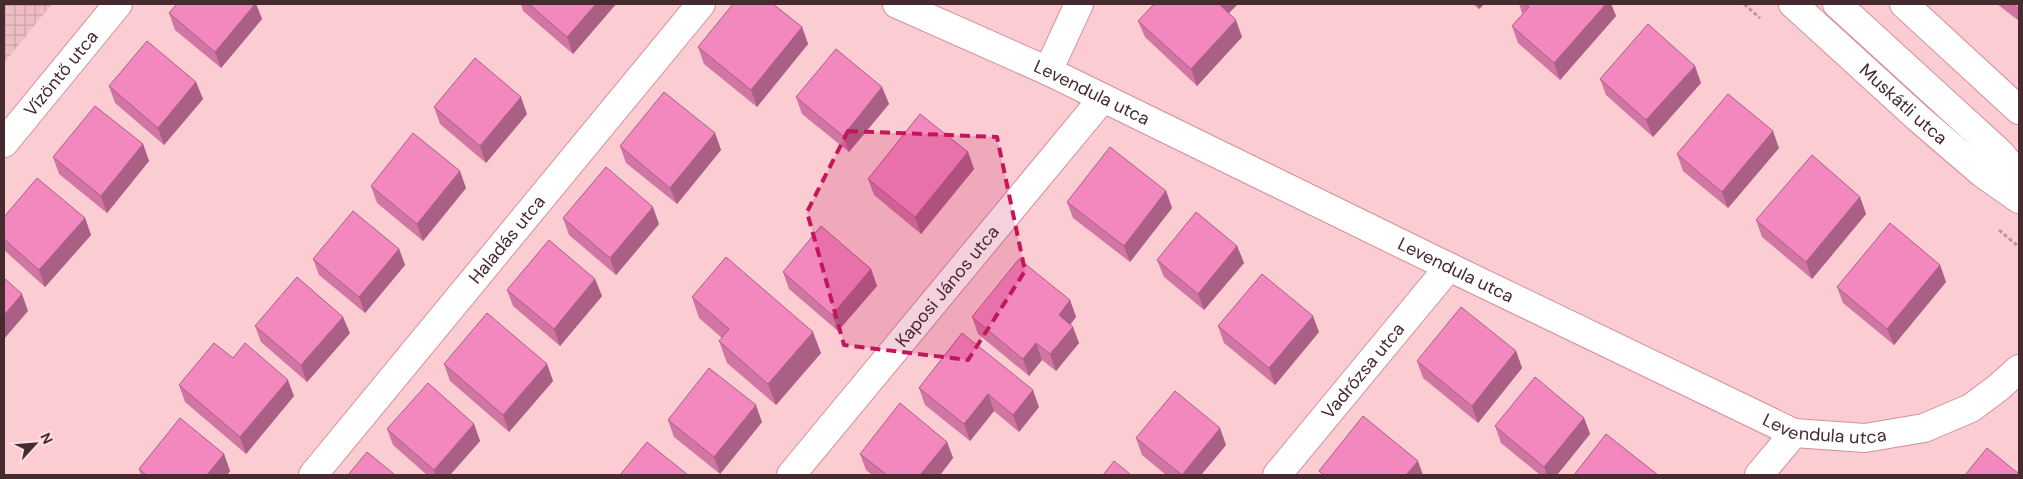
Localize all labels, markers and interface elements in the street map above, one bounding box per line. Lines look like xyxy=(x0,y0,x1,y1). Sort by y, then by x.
street label: Vízöntő utca xyxy=(19,25,104,122)
street label: Levendula utca xyxy=(1030,54,1154,131)
street label: Muskátli utca xyxy=(1854,58,1952,150)
street label: Haladás utca xyxy=(463,190,551,289)
street label: Kaposi János utca xyxy=(890,220,1005,352)
street label: Levendula utca xyxy=(1394,232,1518,308)
street label: Vadrózsa utca xyxy=(1316,318,1410,424)
street label: Levendula utca xyxy=(1759,408,1888,450)
north arrow xyxy=(10,419,60,469)
text: N xyxy=(36,430,57,447)

